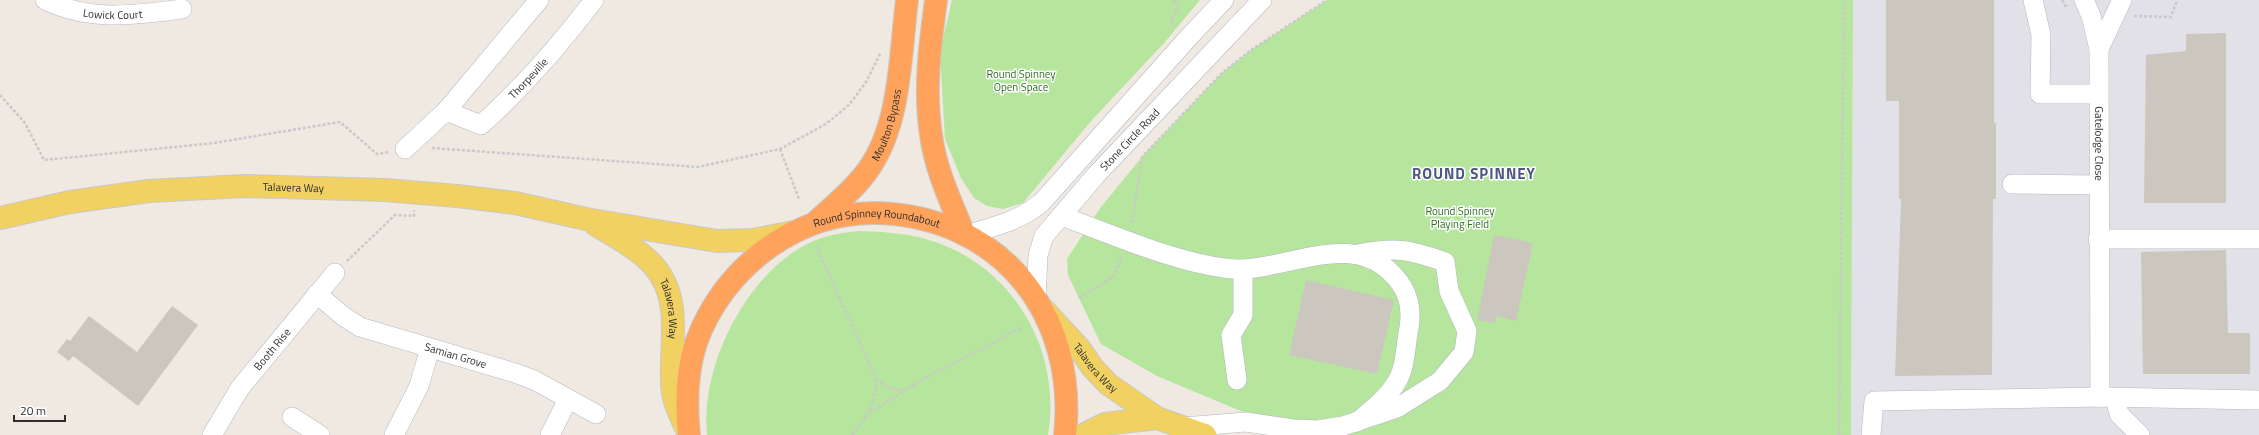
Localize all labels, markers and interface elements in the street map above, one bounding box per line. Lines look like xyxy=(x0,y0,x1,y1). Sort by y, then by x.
street label: Lowick Court xyxy=(82,5,143,23)
street label: Thorpeville xyxy=(505,54,552,102)
park label: Round Spinney Open Space xyxy=(986,66,1056,95)
street label: Moulton Bypass xyxy=(867,88,905,164)
street label: Stone Circle Road xyxy=(1096,105,1163,174)
street label: Gatelodge Close xyxy=(2091,106,2107,181)
district label: ROUND SPINNEY xyxy=(1412,162,1536,185)
street label: Talavera Way xyxy=(262,179,325,196)
park label: Round Spinney Playing Field xyxy=(1425,203,1495,232)
street label: Round Spinney Roundabout xyxy=(811,205,942,232)
street label: Talavera Way xyxy=(656,276,681,340)
street label: Booth Rise xyxy=(250,324,295,374)
street label: Samian Grove xyxy=(423,339,489,372)
street label: Talavera Way xyxy=(1070,339,1121,397)
scale bar xyxy=(14,397,65,423)
text: 20 m xyxy=(20,401,46,420)

